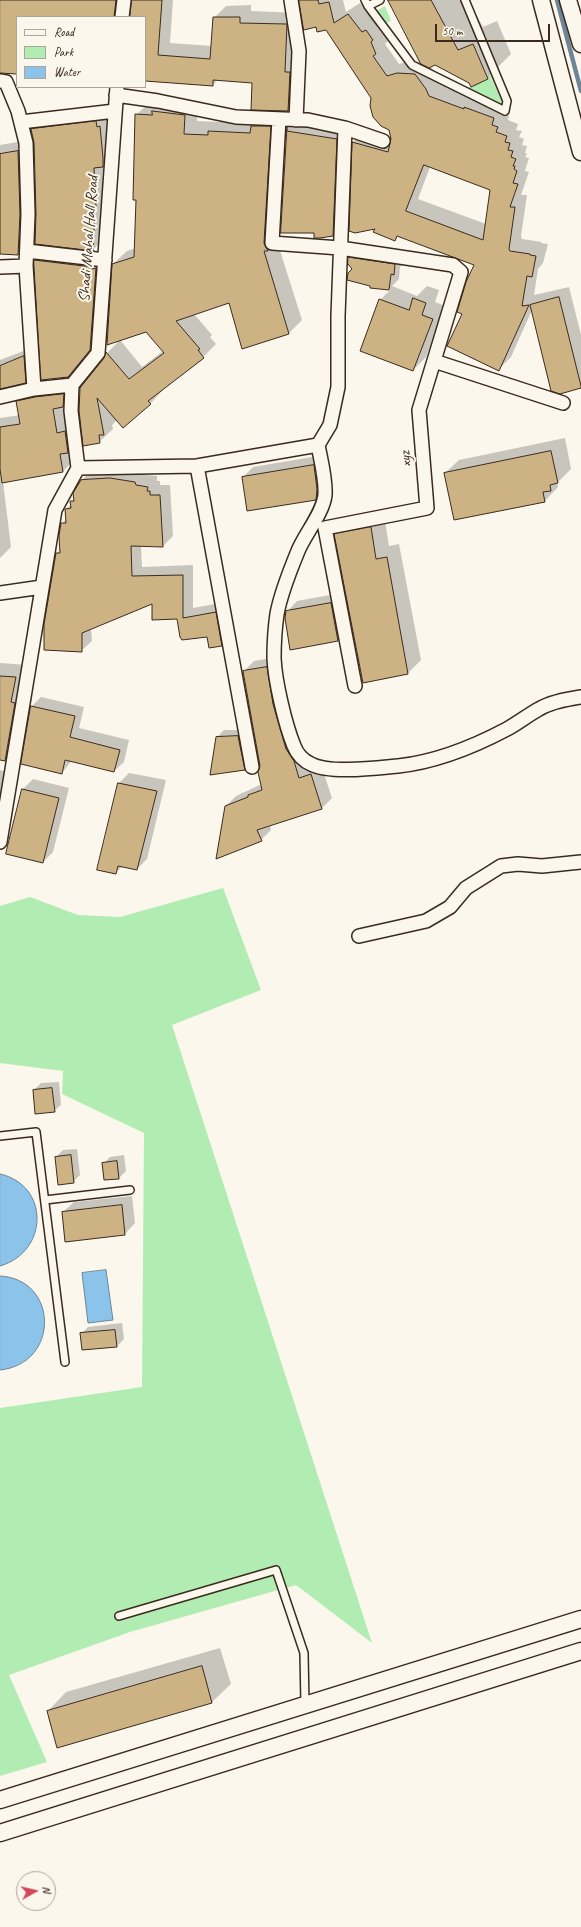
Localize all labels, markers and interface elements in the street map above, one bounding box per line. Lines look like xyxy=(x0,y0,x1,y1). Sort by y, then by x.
legend xyxy=(16,16,146,88)
scale bar xyxy=(437,16,552,42)
text: 50 m xyxy=(442,23,462,39)
text: Road xyxy=(54,24,74,40)
text: Park xyxy=(54,44,73,60)
text: Water xyxy=(54,64,80,80)
street label: Shadi Mahal Hall Road xyxy=(75,175,103,303)
street label: xyz xyxy=(396,450,416,468)
north arrow xyxy=(16,1871,56,1911)
text: N xyxy=(39,1885,54,1894)

